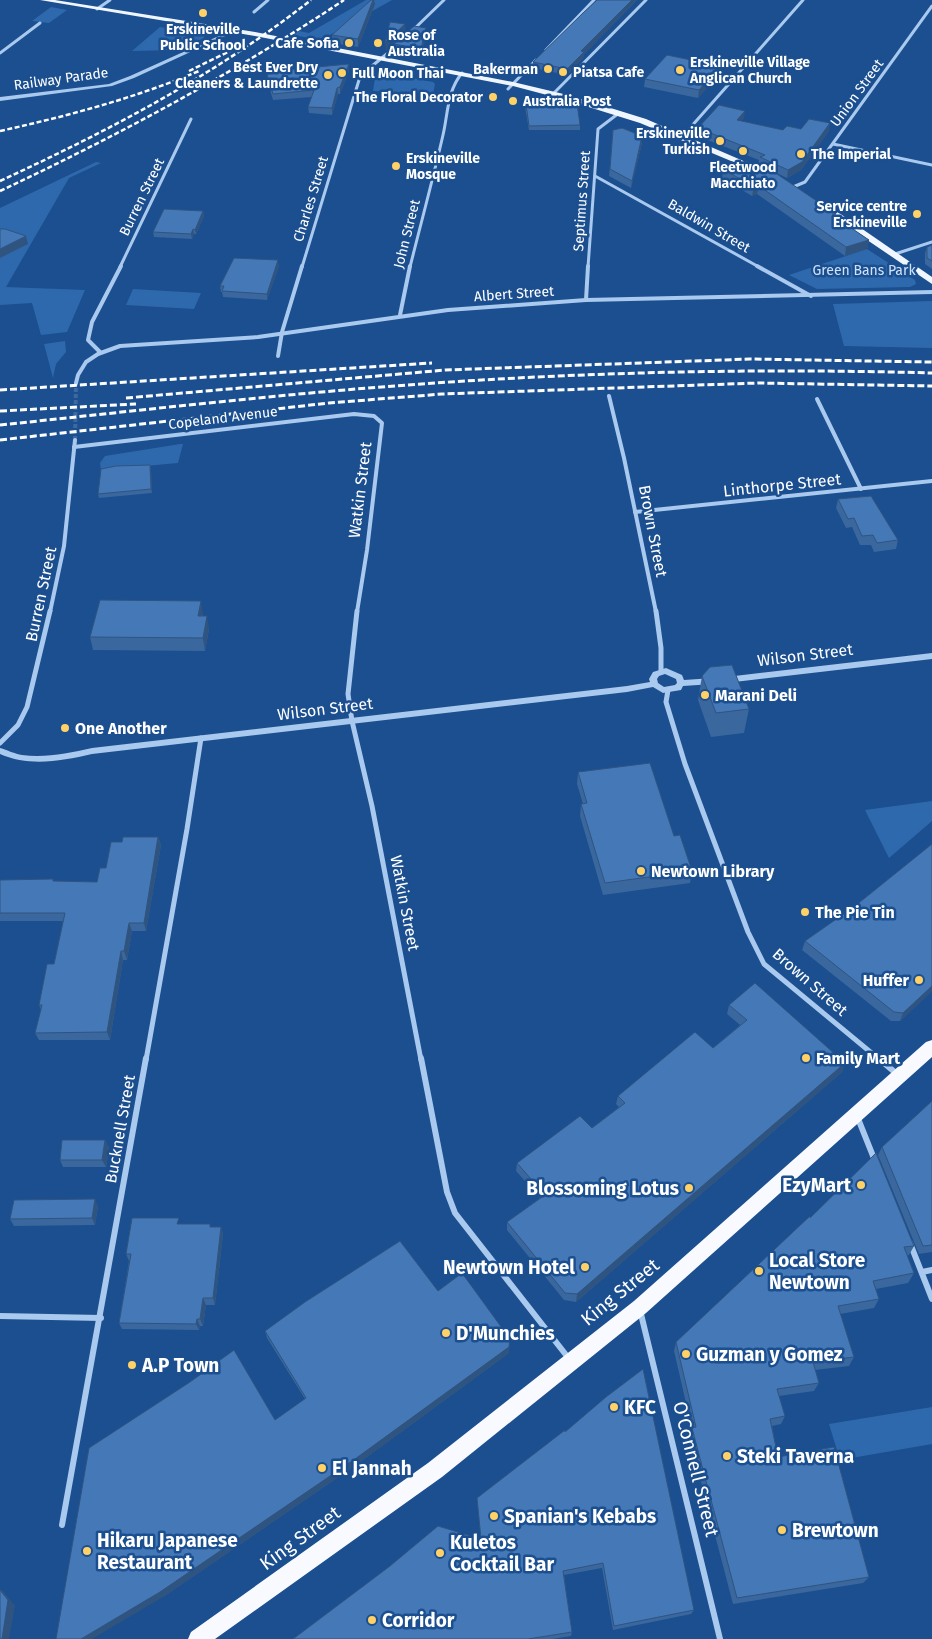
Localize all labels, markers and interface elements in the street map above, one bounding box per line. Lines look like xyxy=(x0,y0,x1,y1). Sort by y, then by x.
marker: Erskineville Public School xyxy=(197,7,209,19)
place label: Erskineville Public School xyxy=(160,21,247,54)
place label: Rose of Australia xyxy=(387,27,445,60)
place label: Cafe Sofia xyxy=(275,35,339,52)
marker: Cafe Sofia xyxy=(343,37,355,49)
marker: Rose of Australia xyxy=(372,37,384,49)
place label: Erskineville Village Anglican Church xyxy=(689,54,810,87)
street label: Union Street xyxy=(827,55,888,130)
place label: Best Ever Dry Cleaners & Laundrette xyxy=(175,59,319,92)
place label: Bakerman xyxy=(473,61,538,78)
marker: Bakerman xyxy=(542,63,554,75)
street label: Railway Parade xyxy=(13,64,109,94)
place label: Piatsa Cafe xyxy=(573,64,644,81)
marker: Erskineville Village Anglican Church xyxy=(674,64,686,76)
place label: Full Moon Thai xyxy=(352,65,444,82)
marker: Piatsa Cafe xyxy=(557,66,569,78)
marker: Full Moon Thai xyxy=(336,67,348,79)
marker: Best Ever Dry Cleaners & Laundrette xyxy=(322,69,334,81)
place label: The Floral Decorator xyxy=(354,89,483,106)
marker: The Floral Decorator xyxy=(487,91,499,103)
place label: Australia Post xyxy=(522,93,612,110)
marker: Australia Post xyxy=(507,95,519,107)
place label: Erskineville Turkish xyxy=(636,125,710,158)
marker: Erskineville Turkish xyxy=(714,135,726,147)
marker: Fleetwood Macchiato xyxy=(737,145,749,157)
place label: The Imperial xyxy=(811,146,892,163)
marker: The Imperial xyxy=(795,148,807,160)
street label: Septimus Street xyxy=(570,149,594,252)
place label: Erskineville Mosque xyxy=(406,150,480,183)
street label: Charles Street xyxy=(290,153,332,244)
street label: Burren Street xyxy=(116,154,169,239)
place label: Fleetwood Macchiato xyxy=(710,159,776,192)
marker: Erskineville Mosque xyxy=(390,160,402,172)
street label: Baldwin Street xyxy=(665,196,754,257)
street label: John Street xyxy=(390,197,424,270)
place label: Service centre Erskineville xyxy=(816,198,907,231)
marker: Service centre Erskineville xyxy=(911,208,923,220)
park label: Green Bans Park xyxy=(812,262,916,279)
street label: Albert Street xyxy=(473,283,556,305)
street label: Copeland Avenue xyxy=(167,403,279,433)
street label: Watkin Street xyxy=(345,441,375,539)
street label: Linthorpe Street xyxy=(722,469,842,501)
street label: Brown Street xyxy=(635,483,671,579)
street label: Burren Street xyxy=(22,545,60,643)
street label: Wilson Street xyxy=(756,640,854,670)
place label: Marani Deli xyxy=(715,686,797,705)
marker: Marani Deli xyxy=(699,689,711,701)
street label: Wilson Street xyxy=(276,694,374,724)
place label: One Another xyxy=(75,719,167,738)
marker: One Another xyxy=(59,722,71,734)
street label: Watkin Street xyxy=(386,854,424,953)
place label: Newtown Library xyxy=(651,862,775,881)
marker: Newtown Library xyxy=(635,865,647,877)
place label: The Pie Tin xyxy=(815,903,895,922)
marker: The Pie Tin xyxy=(799,906,811,918)
street label: Brown Street xyxy=(769,944,852,1020)
place label: Huffer xyxy=(863,971,910,990)
marker: Huffer xyxy=(913,974,925,986)
place label: Family Mart xyxy=(816,1049,901,1068)
marker: Family Mart xyxy=(800,1052,812,1064)
street label: Bucknell Street xyxy=(101,1073,139,1185)
place label: EzyMart xyxy=(782,1174,852,1197)
place label: Blossoming Lotus xyxy=(526,1177,679,1200)
marker: EzyMart xyxy=(855,1179,867,1191)
marker: Blossoming Lotus xyxy=(683,1182,695,1194)
place label: Local Store Newtown xyxy=(769,1249,865,1294)
street label: King Street xyxy=(576,1253,664,1331)
place label: Newtown Hotel xyxy=(443,1256,575,1279)
marker: Newtown Hotel xyxy=(579,1261,591,1273)
marker: Local Store Newtown xyxy=(753,1265,765,1277)
place label: D'Munchies xyxy=(456,1322,555,1345)
marker: D'Munchies xyxy=(440,1327,452,1339)
place label: Guzman y Gomez xyxy=(696,1343,843,1366)
marker: Guzman y Gomez xyxy=(680,1348,692,1360)
place label: A.P Town xyxy=(141,1354,219,1377)
marker: A.P Town xyxy=(126,1359,138,1371)
place label: KFC xyxy=(624,1396,656,1419)
street label: O'Connell Street xyxy=(668,1399,724,1539)
marker: KFC xyxy=(608,1401,620,1413)
place label: Steki Taverna xyxy=(737,1445,854,1468)
marker: Steki Taverna xyxy=(721,1450,733,1462)
place label: El Jannah xyxy=(332,1457,412,1480)
marker: El Jannah xyxy=(316,1462,328,1474)
street label: King Street xyxy=(255,1501,345,1575)
place label: Spanian's Kebabs xyxy=(504,1505,656,1528)
marker: Spanian's Kebabs xyxy=(488,1510,500,1522)
place label: Brewtown xyxy=(792,1519,879,1542)
marker: Brewtown xyxy=(776,1524,788,1536)
place label: Hikaru Japanese Restaurant xyxy=(97,1529,238,1574)
place label: Kuletos Cocktail Bar xyxy=(450,1531,554,1576)
marker: Hikaru Japanese Restaurant xyxy=(81,1545,93,1557)
marker: Kuletos Cocktail Bar xyxy=(434,1547,446,1559)
place label: Corridor xyxy=(382,1609,455,1632)
marker: Corridor xyxy=(366,1614,378,1626)

